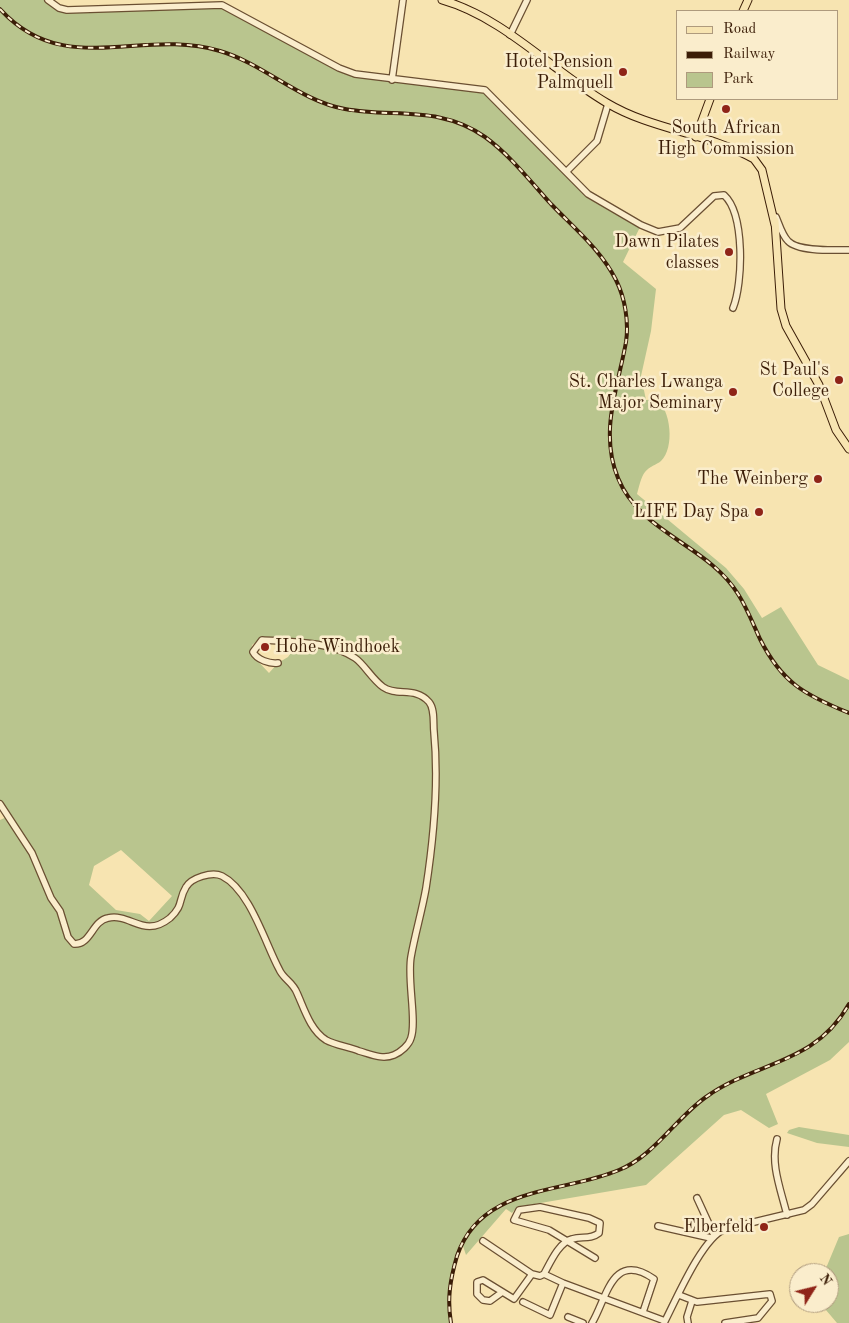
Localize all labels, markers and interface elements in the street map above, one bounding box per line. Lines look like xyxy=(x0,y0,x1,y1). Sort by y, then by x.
legend xyxy=(676,10,839,100)
text: Road xyxy=(723,22,756,37)
text: Railway xyxy=(723,47,776,62)
place label: Hotel Pension Palmquell xyxy=(505,51,613,94)
marker: Hotel Pension Palmquell xyxy=(617,66,629,78)
text: Park xyxy=(723,72,754,87)
marker: South African High Commission xyxy=(720,103,732,115)
place label: South African High Commission xyxy=(657,117,795,160)
place label: Dawn Pilates classes xyxy=(615,231,719,274)
marker: Dawn Pilates classes xyxy=(723,246,735,258)
place label: St Paul's College xyxy=(760,359,829,402)
place label: St. Charles Lwanga Major Seminary xyxy=(569,371,723,414)
marker: St Paul's College xyxy=(833,374,845,386)
marker: St. Charles Lwanga Major Seminary xyxy=(727,386,739,398)
place label: The Weinberg xyxy=(697,468,808,490)
marker: The Weinberg xyxy=(812,473,824,485)
place label: LIFE Day Spa xyxy=(634,501,749,523)
marker: LIFE Day Spa xyxy=(753,506,765,518)
place label: Hohe Windhoek xyxy=(275,636,400,658)
marker: Hohe Windhoek xyxy=(259,641,271,653)
place label: Elberfeld xyxy=(683,1216,754,1238)
marker: Elberfeld xyxy=(758,1221,770,1233)
north arrow xyxy=(789,1263,839,1313)
text: N xyxy=(817,1271,834,1288)

